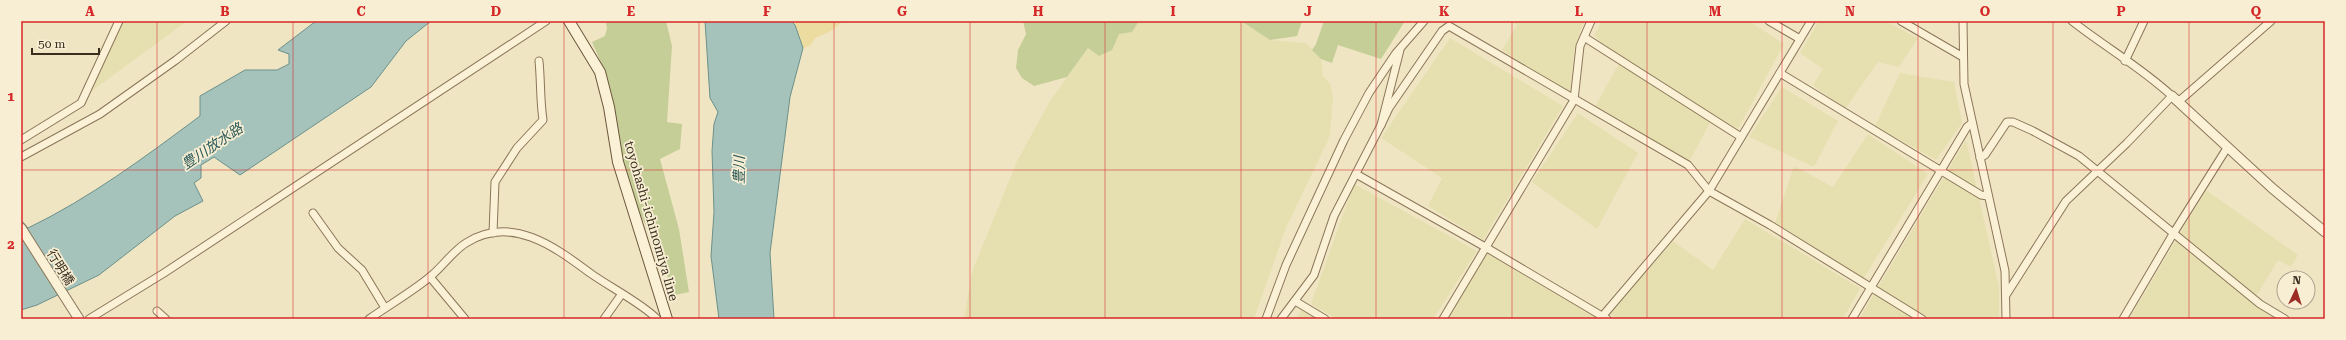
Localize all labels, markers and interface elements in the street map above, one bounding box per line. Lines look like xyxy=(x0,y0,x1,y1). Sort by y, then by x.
text: A xyxy=(85,4,95,19)
text: B xyxy=(220,4,230,19)
text: C xyxy=(356,4,366,19)
text: D xyxy=(491,4,501,19)
text: E xyxy=(627,4,635,19)
text: F xyxy=(763,4,771,19)
text: G xyxy=(897,4,907,19)
text: H xyxy=(1033,4,1044,19)
text: I xyxy=(1170,4,1176,19)
text: J xyxy=(1304,4,1312,19)
text: K xyxy=(1439,4,1450,19)
text: L xyxy=(1575,4,1583,19)
text: M xyxy=(1709,4,1722,19)
text: N xyxy=(1845,4,1855,19)
text: O xyxy=(1980,4,1991,19)
text: P xyxy=(2117,4,2126,19)
text: Q xyxy=(2251,4,2262,19)
scale bar xyxy=(32,30,99,56)
text: 50 m xyxy=(38,37,65,51)
text: 1 xyxy=(7,89,15,104)
water label: 豊川放水路 xyxy=(179,119,246,172)
street label: toyohashi-ichinomiya line xyxy=(621,140,682,303)
water label: 豊川 xyxy=(731,154,747,184)
text: 2 xyxy=(7,237,15,252)
street label: 行明橋 xyxy=(44,247,77,288)
north arrow xyxy=(2276,270,2316,310)
text: N xyxy=(2292,274,2302,287)

